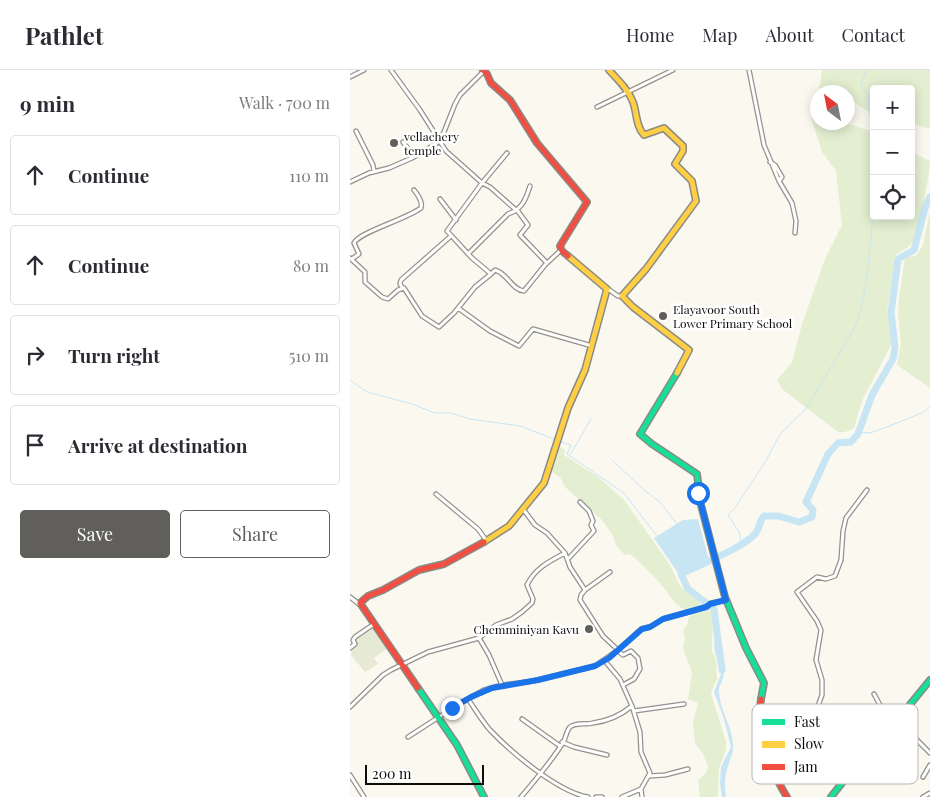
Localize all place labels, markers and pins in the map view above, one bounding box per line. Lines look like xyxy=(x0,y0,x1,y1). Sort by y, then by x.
place label: vellachery temple xyxy=(403,128,459,158)
marker: vellachery temple xyxy=(388,137,400,149)
place label: Elayavoor South Lower Primary School xyxy=(673,301,793,331)
marker: Elayavoor South Lower Primary School xyxy=(657,310,669,322)
place label: Chemminiyan Kavu xyxy=(473,621,579,637)
marker: Chemminiyan Kavu xyxy=(583,623,595,635)

